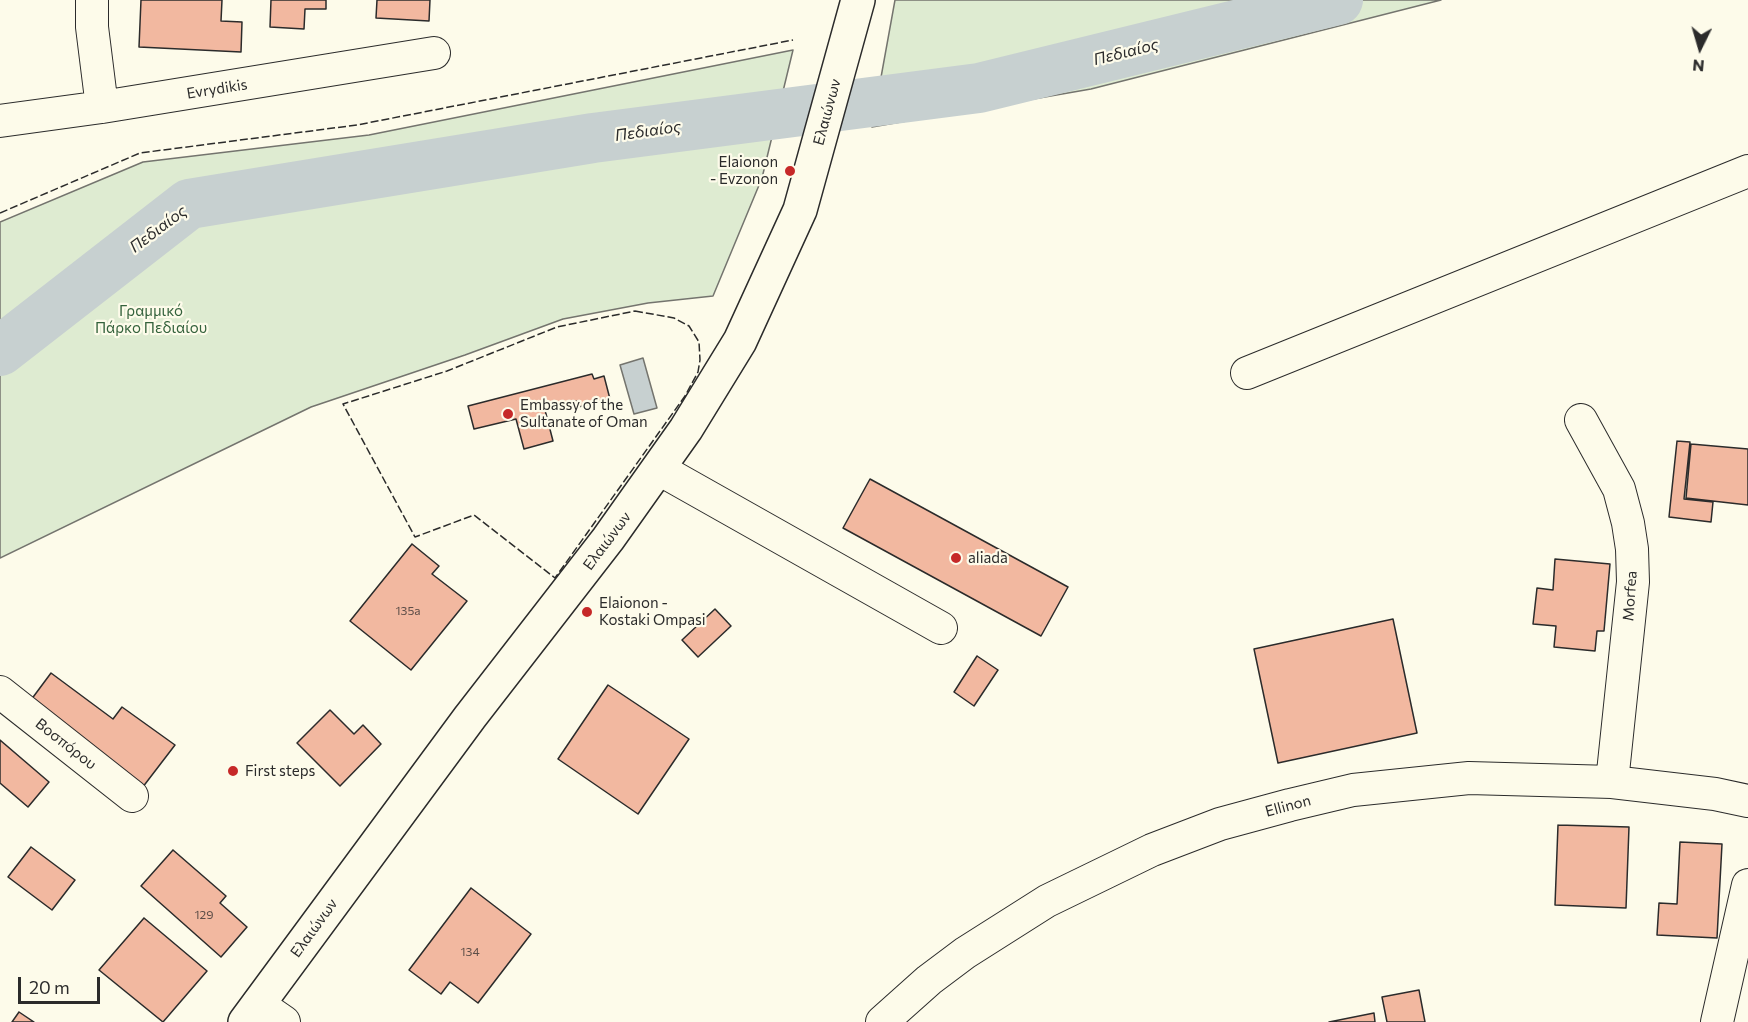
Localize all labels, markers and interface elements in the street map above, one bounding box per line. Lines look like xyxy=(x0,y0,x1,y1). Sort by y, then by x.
north arrow xyxy=(1670,18,1730,78)
water label: Πεδιαίος xyxy=(1091,35,1161,69)
text: N xyxy=(1692,56,1705,76)
street label: Evrydikis xyxy=(185,75,249,103)
street label: Ελαιώνων xyxy=(809,77,845,147)
water label: Πεδιαίος xyxy=(614,117,682,145)
place label: Elaionon - Evzonon xyxy=(710,153,778,188)
marker: Elaionon - Evzonon xyxy=(783,164,797,178)
water label: Πεδιαίος xyxy=(126,201,190,257)
park label: Γραμμικό Πάρκο Πεδιαίου xyxy=(95,302,207,337)
place label: Embassy of the Sultanate of Oman xyxy=(520,396,648,431)
marker: Embassy of the Sultanate of Oman xyxy=(501,407,515,421)
street label: Ελαιώνων xyxy=(579,508,635,574)
place label: aliada xyxy=(968,549,1008,567)
marker: aliada xyxy=(949,551,963,565)
street label: Morfea xyxy=(1619,570,1641,622)
place label: Elaionon - Kostaki Ompasi xyxy=(599,594,706,629)
house number: 135a xyxy=(395,604,421,618)
marker: Elaionon - Kostaki Ompasi xyxy=(580,605,594,619)
street label: Βοσπόρου xyxy=(32,715,100,773)
place label: First steps xyxy=(245,762,315,780)
marker: First steps xyxy=(226,764,240,778)
street label: Ellinon xyxy=(1263,791,1313,821)
street label: Ελαιώνων xyxy=(287,895,341,961)
house number: 129 xyxy=(194,908,214,922)
house number: 134 xyxy=(460,945,480,959)
scale bar xyxy=(21,965,104,1003)
text: 20 m xyxy=(29,976,70,998)

